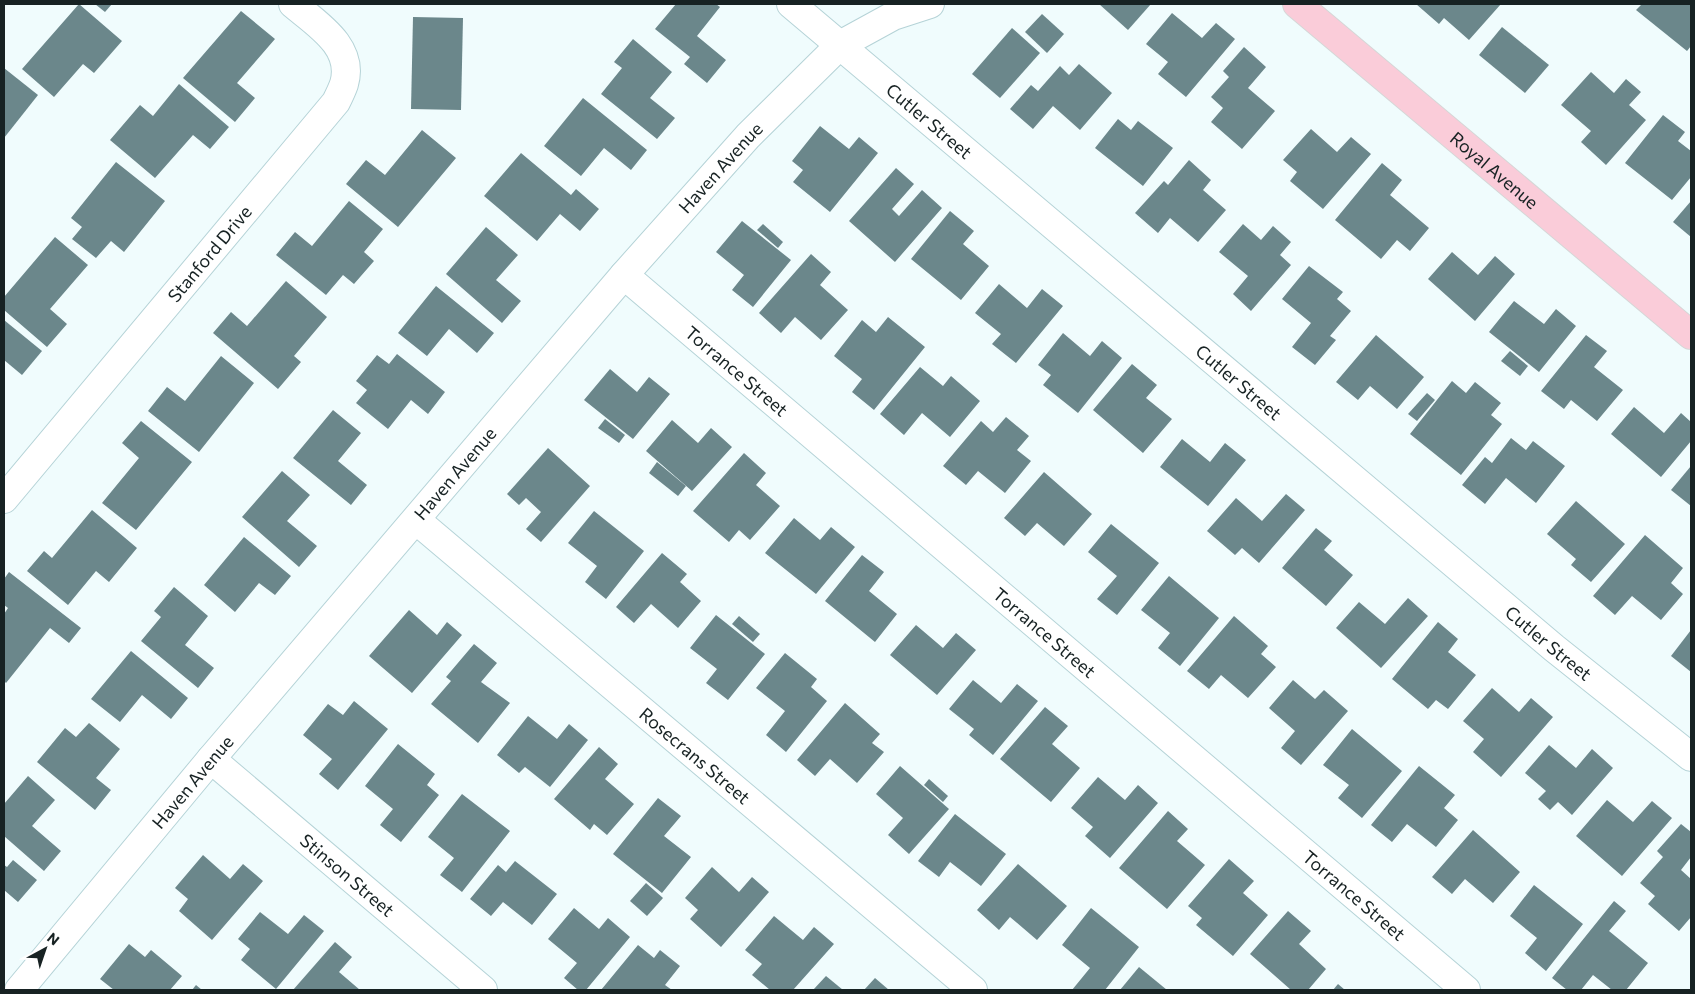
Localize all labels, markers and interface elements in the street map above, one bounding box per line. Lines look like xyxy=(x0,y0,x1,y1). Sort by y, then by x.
street label: Cutler Street xyxy=(882,78,977,163)
street label: Haven Avenue xyxy=(674,117,767,217)
street label: Royal Avenue xyxy=(1446,127,1543,213)
street label: Stanford Drive xyxy=(163,201,256,306)
street label: Torrance Street xyxy=(681,321,793,421)
street label: Cutler Street xyxy=(1191,340,1286,424)
street label: Haven Avenue xyxy=(409,422,501,524)
street label: Torrance Street xyxy=(989,583,1101,682)
street label: Cutler Street xyxy=(1501,601,1596,685)
street label: Rosecrans Street xyxy=(635,702,755,808)
street label: Haven Avenue xyxy=(147,730,238,833)
street label: Stinson Street xyxy=(296,829,399,921)
street label: Torrance Street xyxy=(1298,845,1410,945)
north arrow xyxy=(20,924,70,974)
text: N xyxy=(44,929,63,949)

